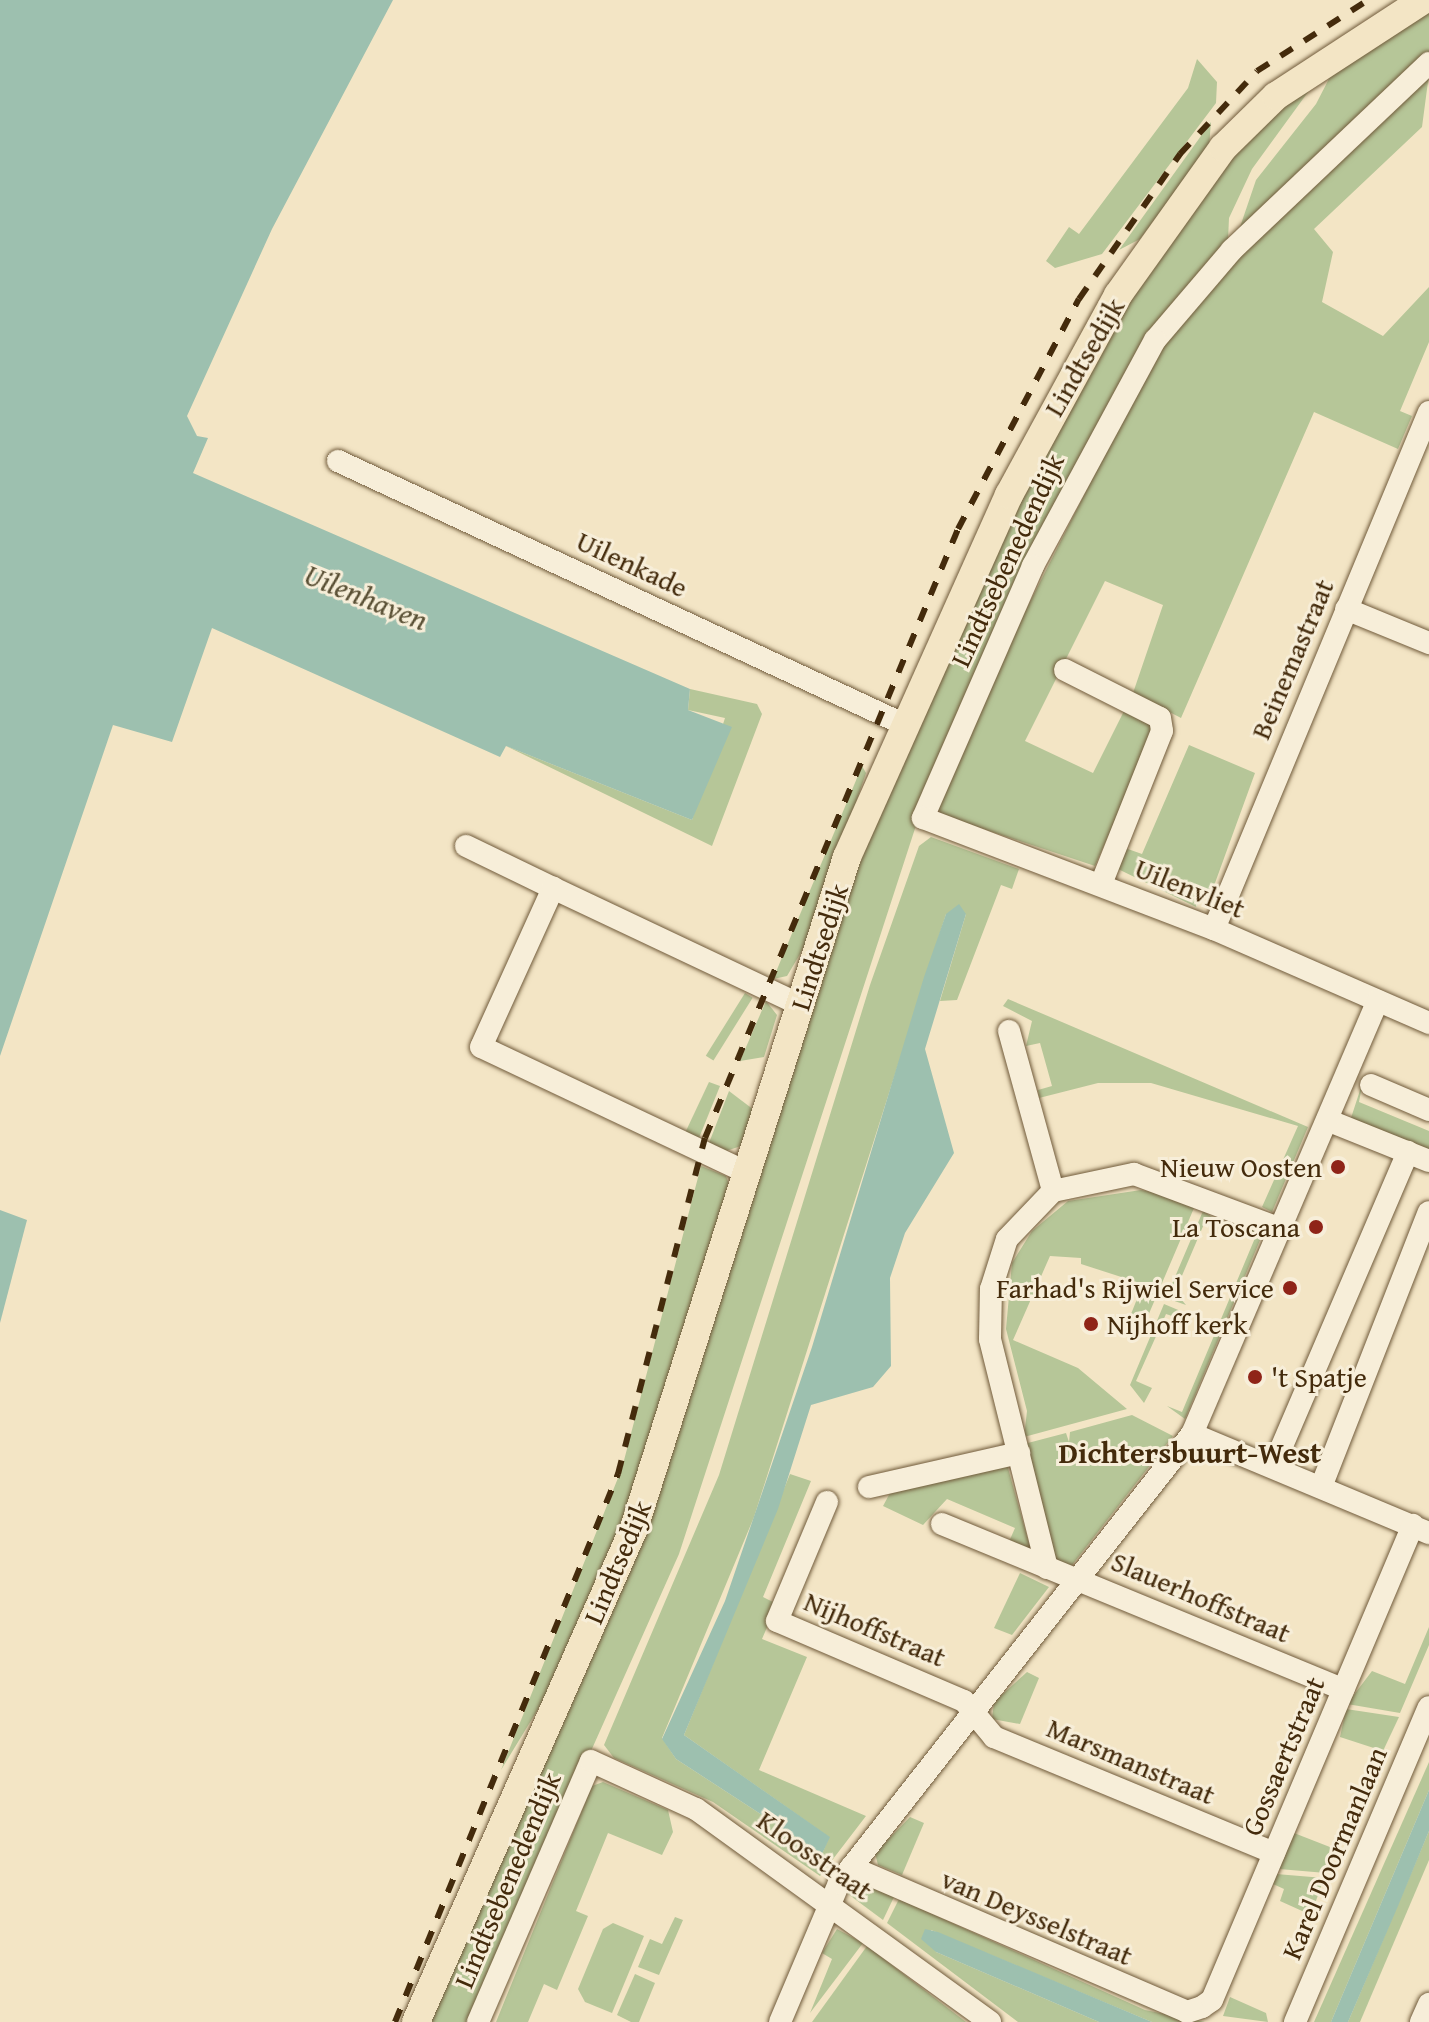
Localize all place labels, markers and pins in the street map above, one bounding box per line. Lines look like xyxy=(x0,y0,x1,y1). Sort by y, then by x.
place label: Nieuw Oosten xyxy=(1160,1150,1322,1184)
marker: Nieuw Oosten xyxy=(1329,1158,1347,1176)
place label: La Toscana xyxy=(1172,1210,1300,1244)
marker: La Toscana xyxy=(1307,1218,1325,1236)
place label: Farhad's Rijwiel Service xyxy=(996,1271,1274,1305)
marker: Farhad's Rijwiel Service xyxy=(1281,1279,1299,1297)
place label: Nijhoff kerk xyxy=(1107,1307,1247,1341)
marker: Nijhoff kerk xyxy=(1082,1315,1100,1333)
place label: 't Spatje xyxy=(1271,1360,1367,1394)
marker: 't Spatje xyxy=(1246,1368,1264,1386)

